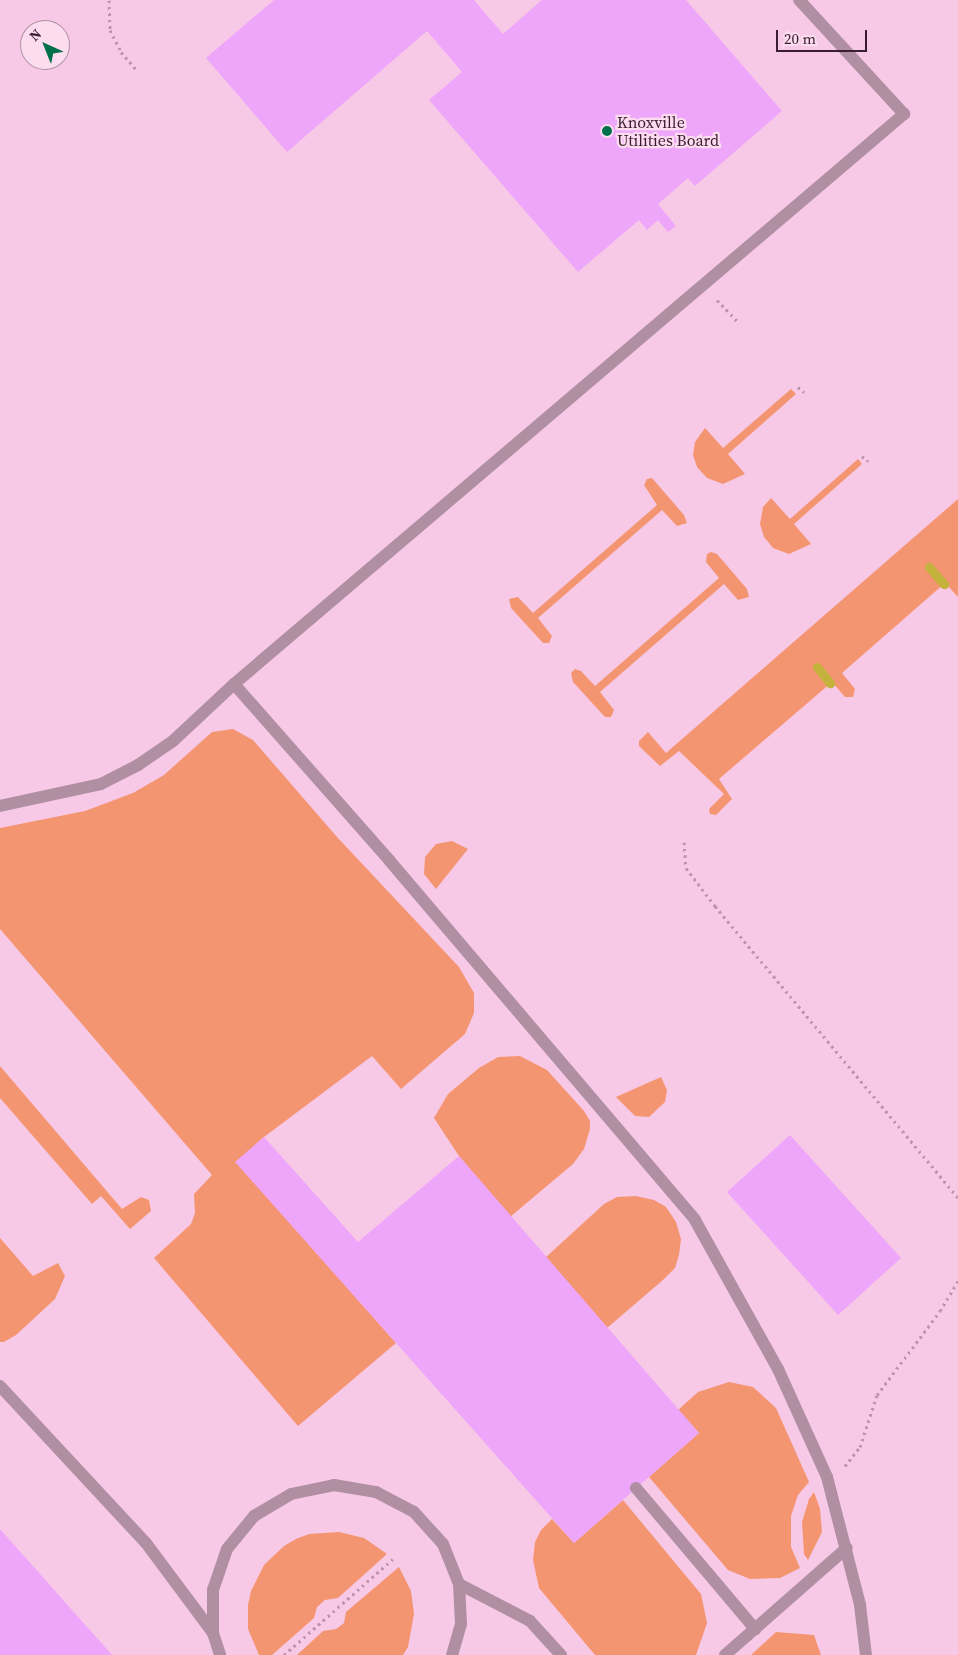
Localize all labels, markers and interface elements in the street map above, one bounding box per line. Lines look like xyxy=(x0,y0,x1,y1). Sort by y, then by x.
north arrow xyxy=(20,20,70,70)
scale bar xyxy=(778,20,869,52)
text: N xyxy=(25,24,46,46)
text: 20 m xyxy=(784,28,816,49)
place label: Knoxville Utilities Board xyxy=(617,112,719,150)
marker: Knoxville Utilities Board xyxy=(601,125,613,137)

